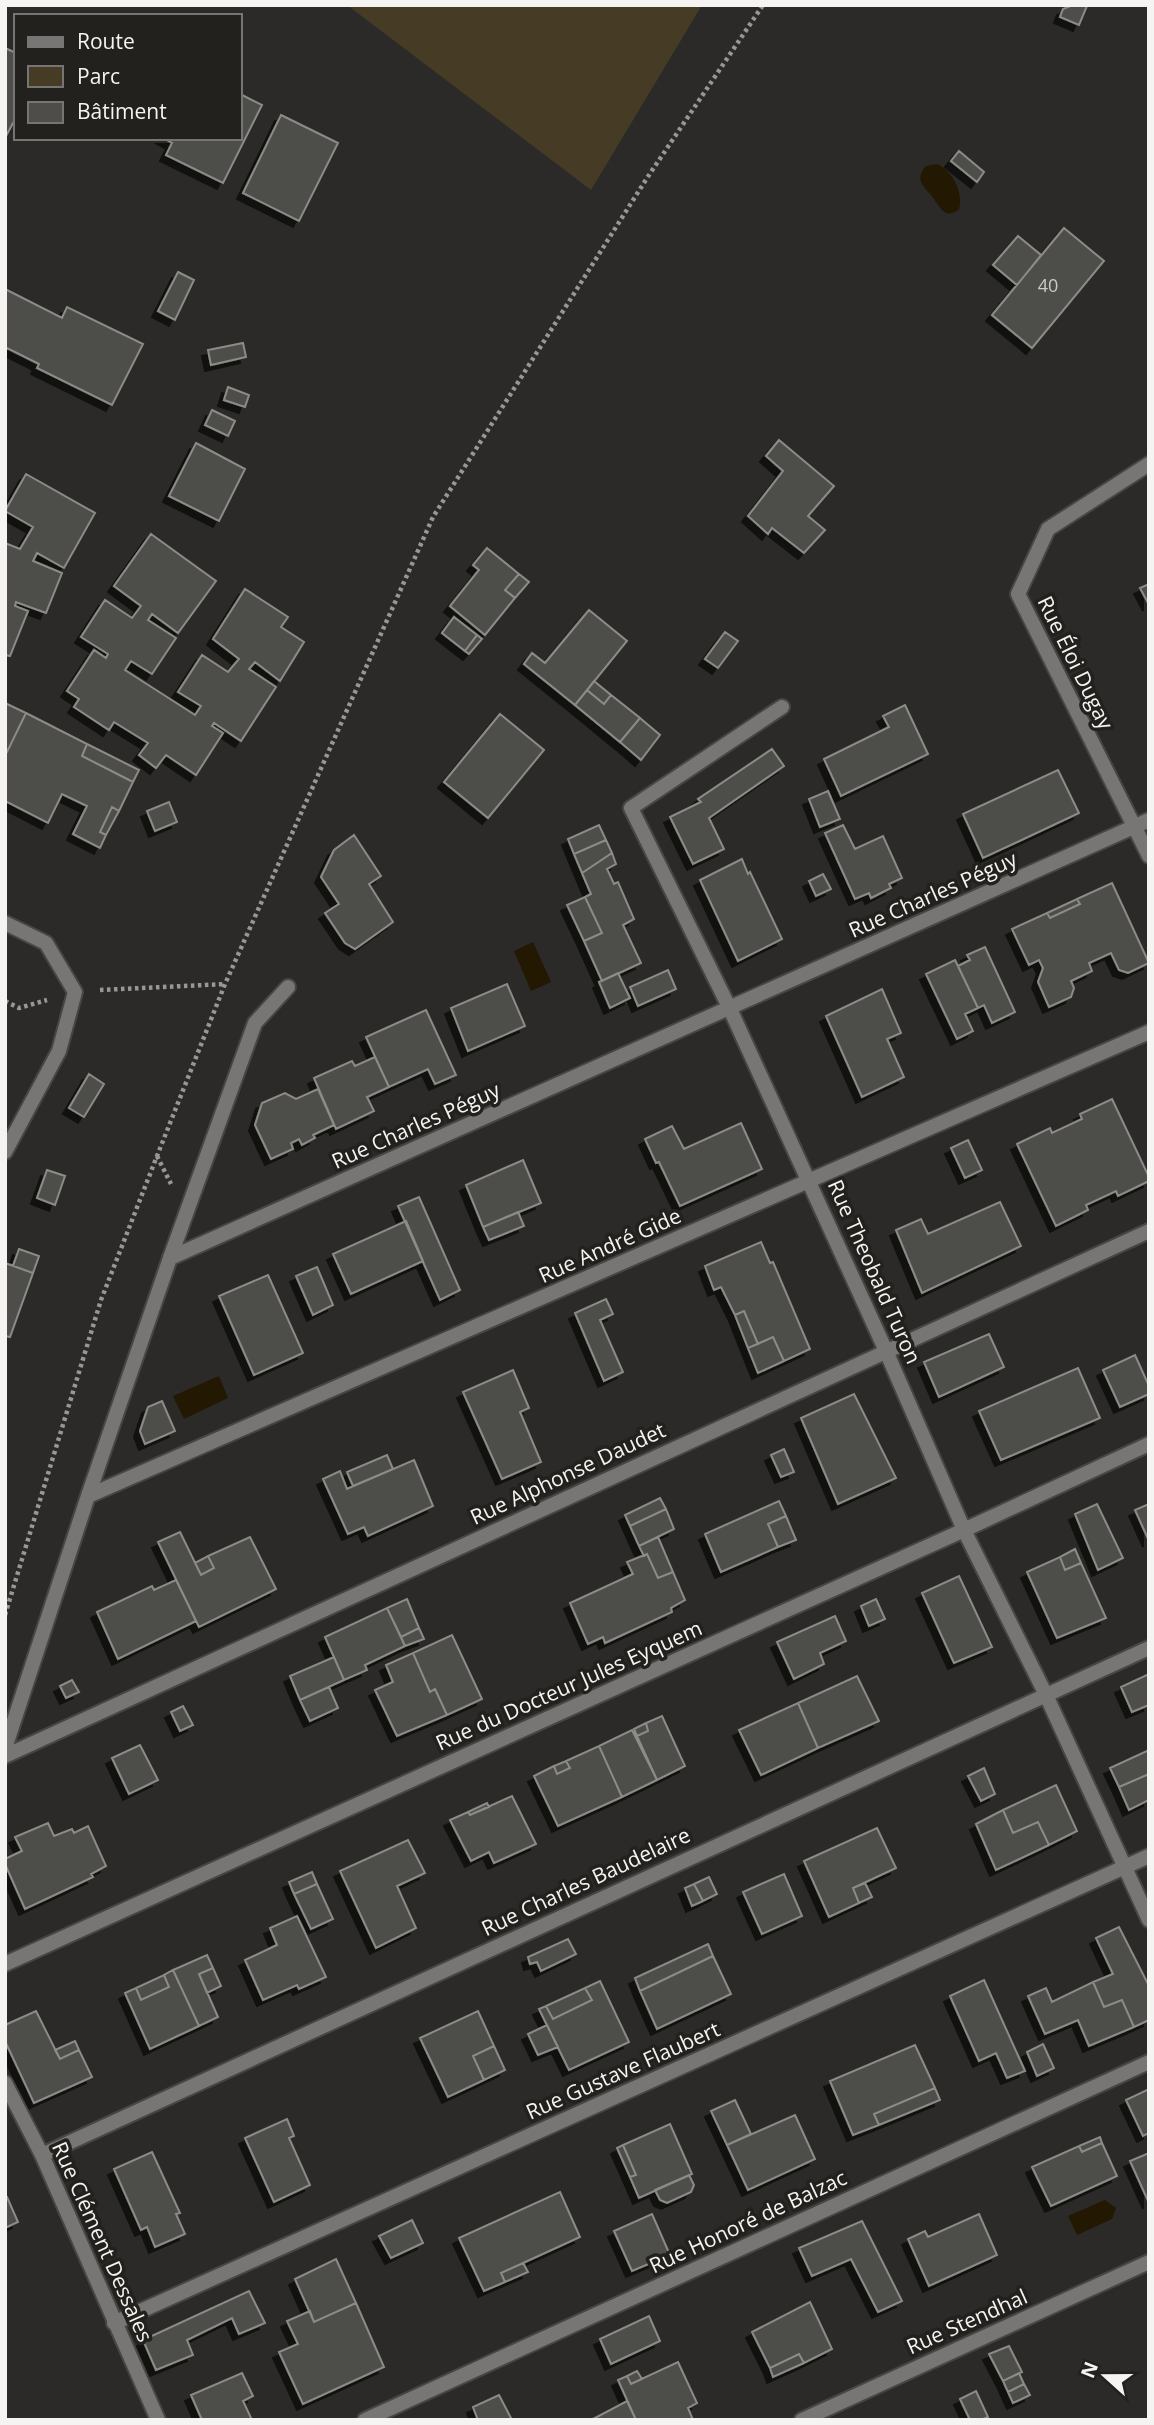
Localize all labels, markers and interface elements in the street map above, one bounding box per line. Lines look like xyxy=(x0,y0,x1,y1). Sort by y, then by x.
legend xyxy=(14,14,242,140)
text: Route xyxy=(77,27,135,55)
text: Parc xyxy=(77,62,120,90)
text: Bâtiment xyxy=(77,97,167,125)
house number: 40 xyxy=(1038,273,1058,297)
street label: Rue Éloi Dugay xyxy=(1031,591,1121,734)
street label: Rue Charles Péguy xyxy=(844,844,1022,944)
street label: Rue Charles Péguy xyxy=(327,1075,505,1175)
street label: Rue Theobald Turon xyxy=(822,1175,928,1368)
street label: Rue André Gide xyxy=(534,1201,685,1289)
street label: Rue Alphonse Daudet xyxy=(466,1416,670,1531)
street label: Rue du Docteur Jules Eyquem xyxy=(431,1614,706,1757)
street label: Rue Charles Baudelaire xyxy=(477,1820,695,1942)
street label: Rue Gustave Flaubert xyxy=(521,2015,724,2125)
street label: Rue Clément Dessales xyxy=(46,2137,160,2346)
street label: Rue Honoré de Balzac xyxy=(644,2163,851,2279)
street label: Rue Stendhal xyxy=(902,2282,1031,2360)
north arrow xyxy=(1070,2341,1140,2411)
text: N xyxy=(1074,2358,1104,2382)

